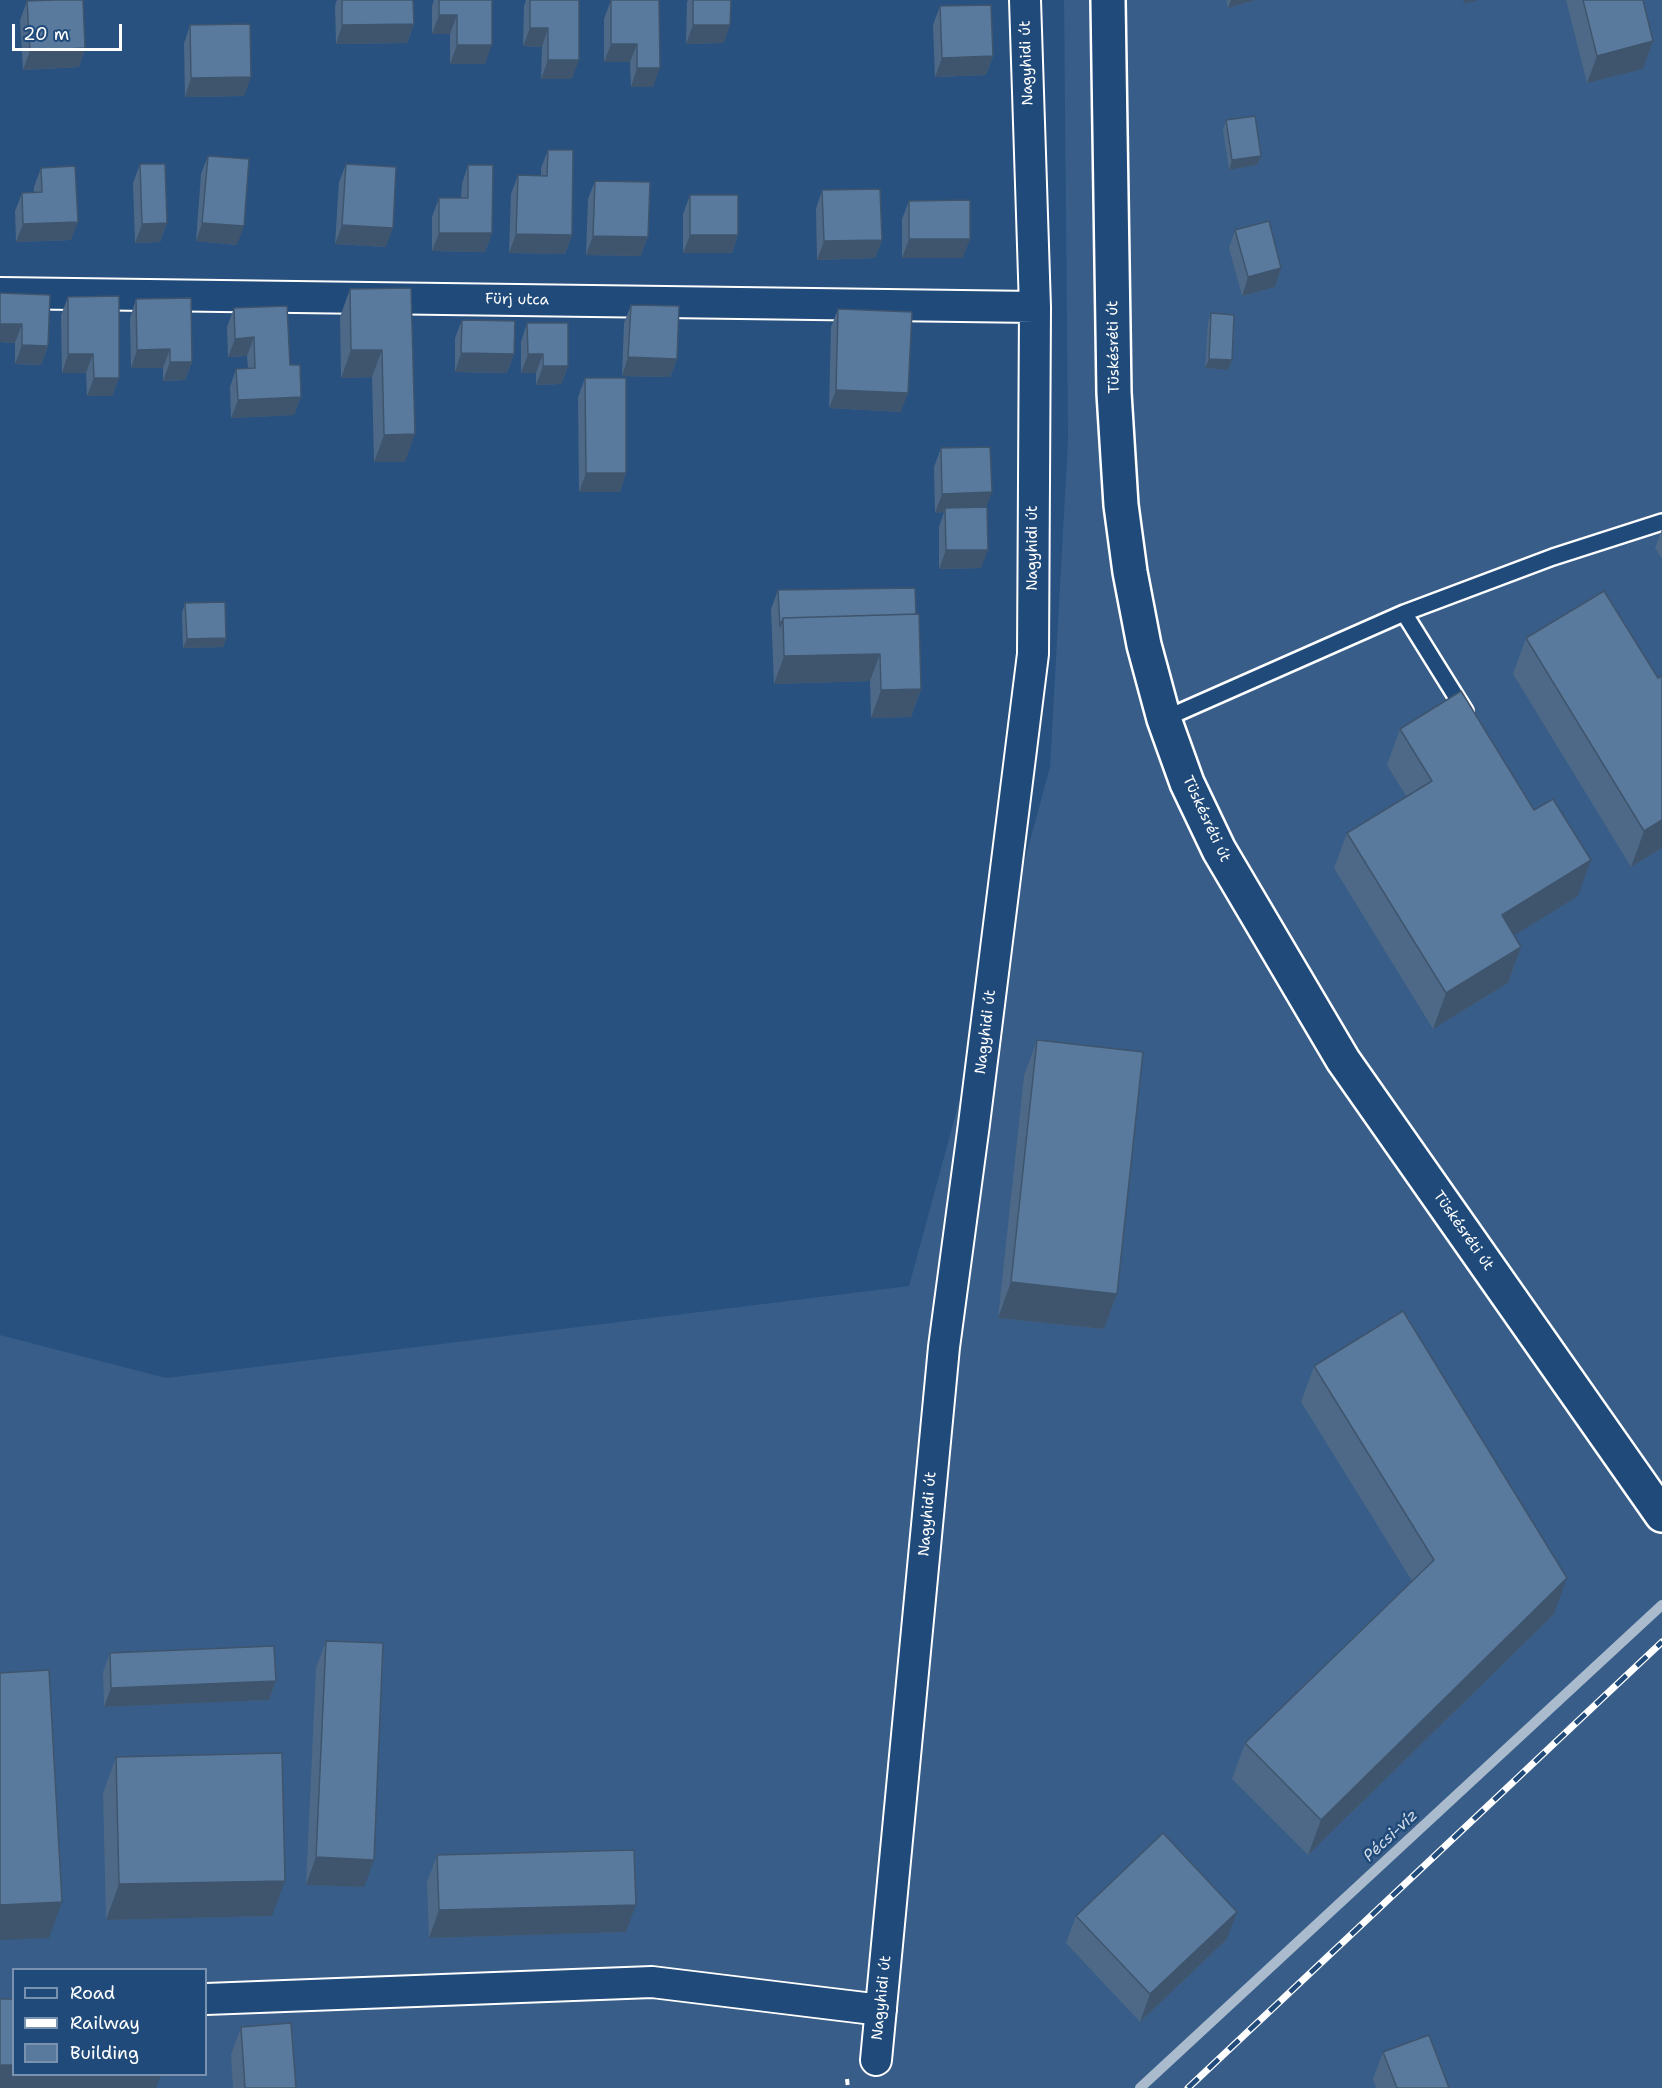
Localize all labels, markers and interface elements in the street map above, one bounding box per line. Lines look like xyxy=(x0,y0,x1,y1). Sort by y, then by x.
scale bar xyxy=(15,12,124,50)
street label: Nagyhidi út xyxy=(1017,20,1037,106)
text: 20 m xyxy=(23,22,69,46)
street label: Fürj utca xyxy=(485,290,549,310)
street label: Tüskésréti út xyxy=(1104,300,1124,394)
street label: Nagyhidi út xyxy=(1024,505,1042,591)
street label: Tüskésréti út xyxy=(1178,773,1234,865)
street label: Nagyhidi út xyxy=(972,989,1000,1075)
street label: Tüskésréti út xyxy=(1429,1188,1497,1274)
street label: Nagyhidi út xyxy=(915,1471,941,1557)
water label: Pécsi-víz xyxy=(1360,1806,1422,1866)
street label: Nagyhidi út xyxy=(869,1955,895,2041)
legend xyxy=(12,1968,207,2076)
text: Road xyxy=(70,1981,115,2005)
text: Railway xyxy=(70,2011,140,2035)
text: Building xyxy=(70,2041,139,2065)

